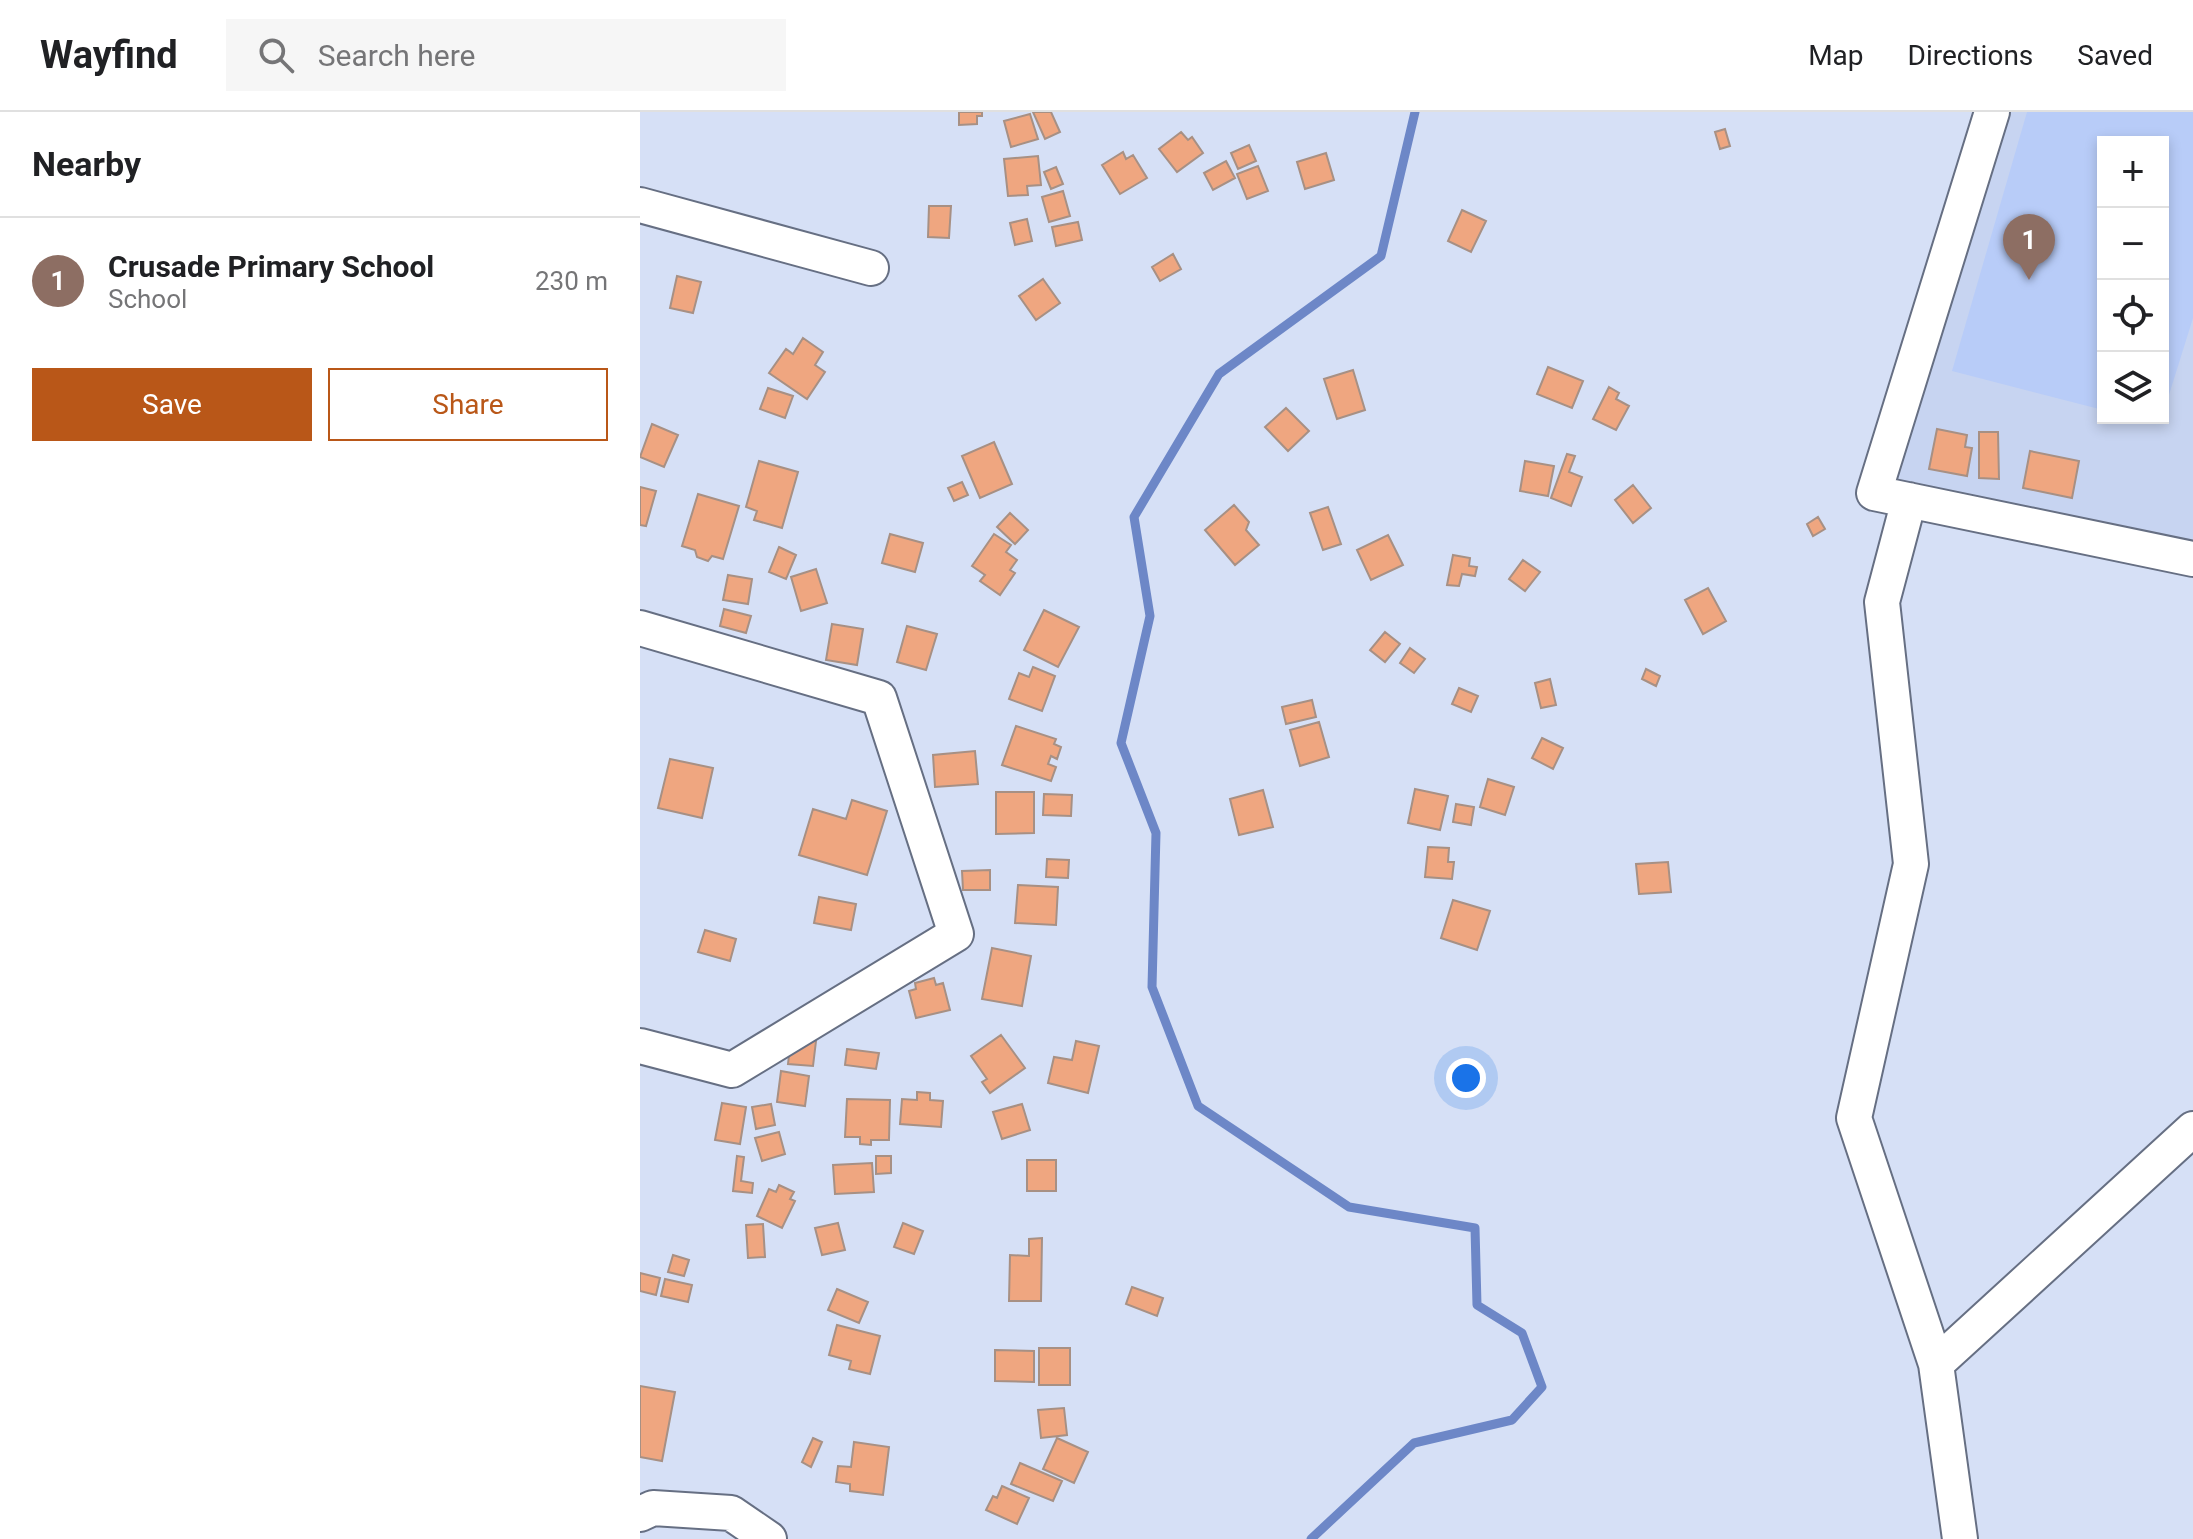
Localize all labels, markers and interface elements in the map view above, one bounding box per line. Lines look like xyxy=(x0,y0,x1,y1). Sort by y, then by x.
search box xyxy=(226,19,786,91)
text: Wayfind xyxy=(40,33,178,77)
icon: search xyxy=(254,33,298,77)
text: Search here xyxy=(318,38,476,73)
text: Map xyxy=(1808,39,1864,72)
text: Directions xyxy=(1908,39,2033,72)
text: Saved xyxy=(2077,39,2153,72)
map controls xyxy=(2097,136,2169,424)
button: + xyxy=(2097,136,2169,208)
text: Nearby xyxy=(32,144,141,184)
button: − xyxy=(2097,208,2169,280)
pin: 1 xyxy=(2003,214,2055,280)
text: Crusade Primary School xyxy=(108,249,434,284)
text: 1 xyxy=(51,266,65,296)
text: 230 m xyxy=(535,266,608,296)
button: locate xyxy=(2097,280,2169,352)
text: School xyxy=(108,284,187,314)
button: layers xyxy=(2097,352,2169,424)
button: Save xyxy=(32,368,312,441)
button: Share xyxy=(328,368,608,441)
your location xyxy=(1446,1058,1486,1098)

